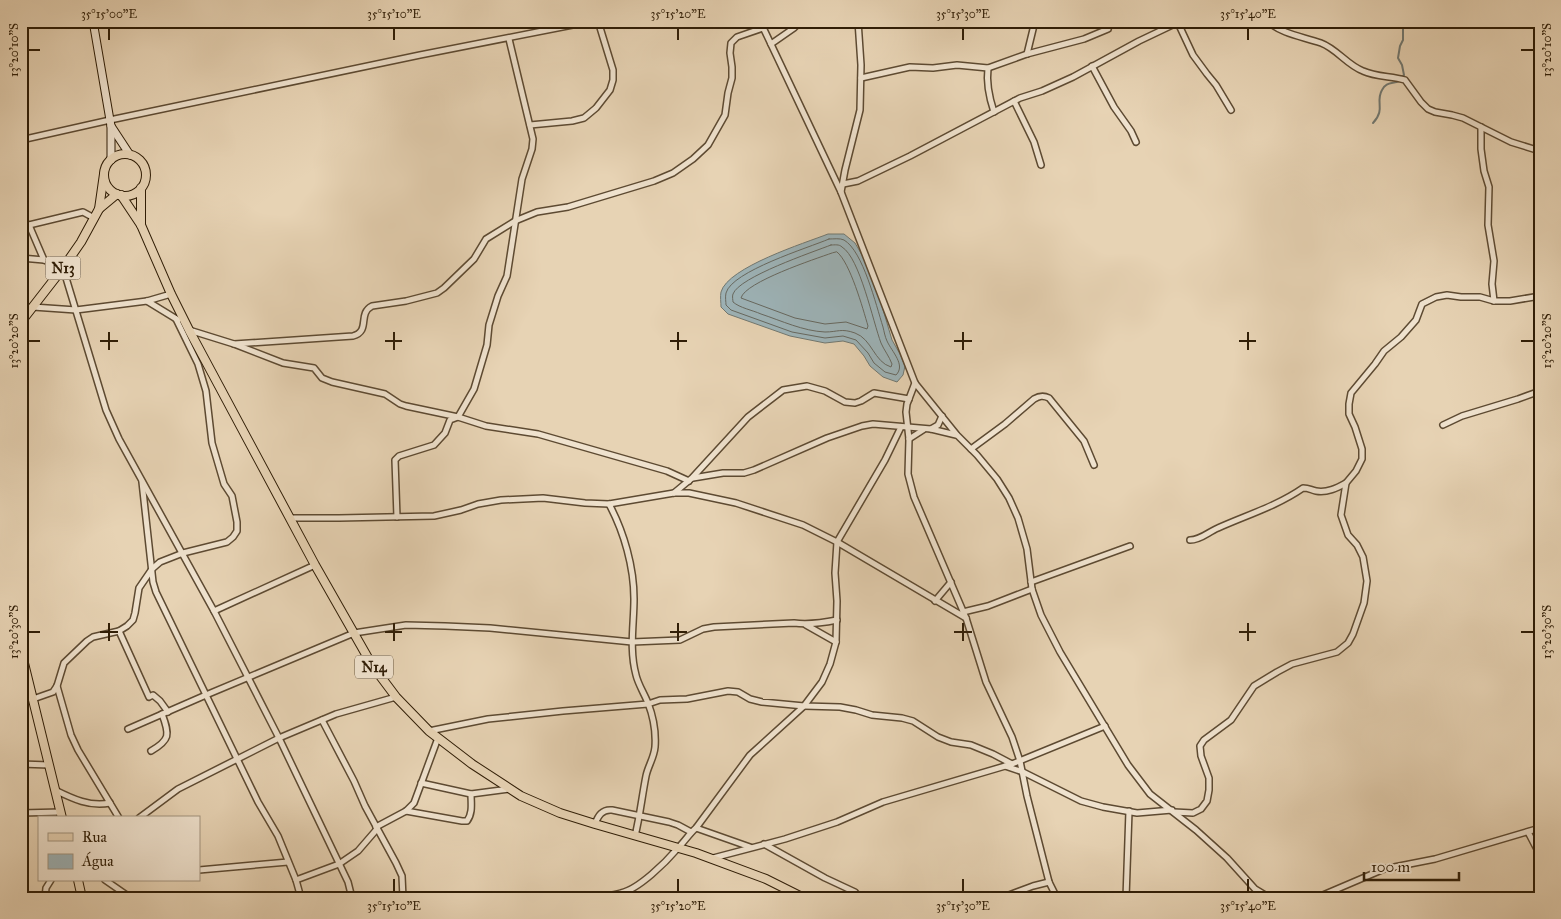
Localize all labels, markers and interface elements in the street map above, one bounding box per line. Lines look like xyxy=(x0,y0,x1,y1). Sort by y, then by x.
text: 35°15'00"E xyxy=(81,7,137,21)
text: 35°15'10"E xyxy=(367,7,421,21)
text: 35°15'20"E xyxy=(650,7,706,21)
text: 35°15'30"E xyxy=(936,7,990,21)
text: 35°15'40"E xyxy=(1220,7,1276,21)
text: 13°20'10"S xyxy=(7,23,21,77)
text: 13°20'10"S xyxy=(1540,23,1554,77)
road number: N13 xyxy=(46,256,80,280)
text: 13°20'20"S xyxy=(7,313,21,369)
text: 13°20'20"S xyxy=(1540,313,1554,369)
text: 13°20'30"S xyxy=(7,605,21,659)
text: 13°20'30"S xyxy=(1540,605,1554,659)
road number: N14 xyxy=(355,656,393,679)
legend xyxy=(38,816,200,882)
text: Rua xyxy=(82,828,107,846)
scale bar xyxy=(1364,849,1458,881)
text: Água xyxy=(81,851,114,870)
text: 100 m xyxy=(1371,858,1411,876)
text: 35°15'10"E xyxy=(367,899,421,913)
text: 35°15'20"E xyxy=(650,899,706,913)
text: 35°15'30"E xyxy=(936,899,990,913)
text: 35°15'40"E xyxy=(1220,899,1276,913)

